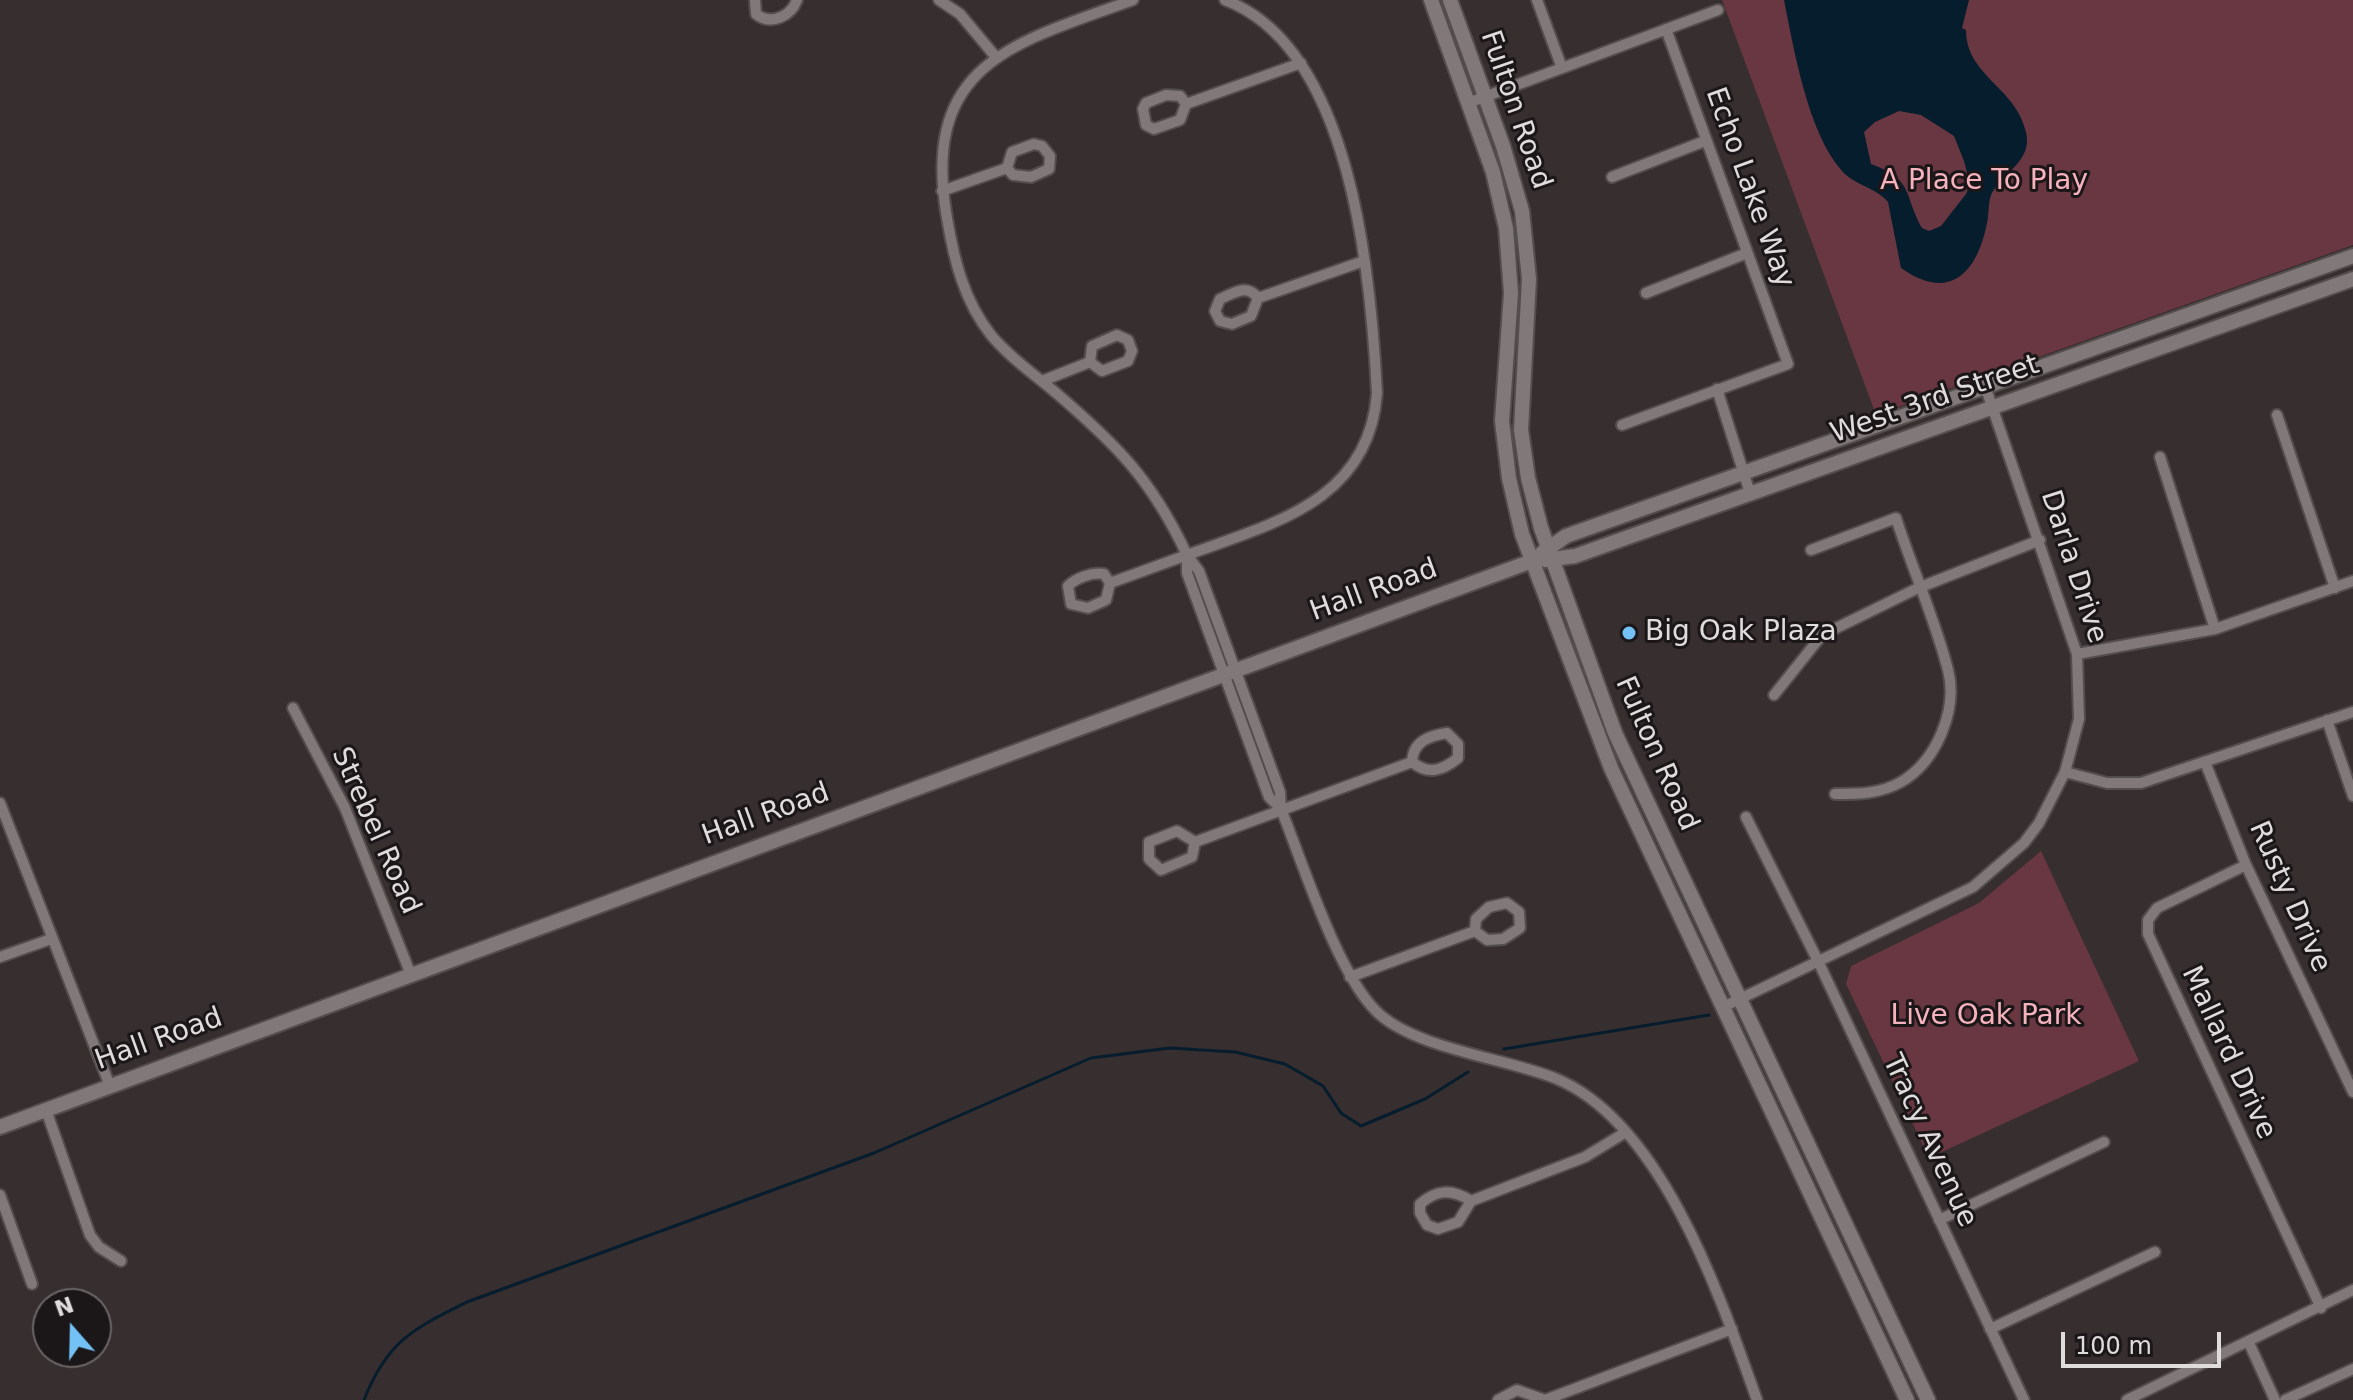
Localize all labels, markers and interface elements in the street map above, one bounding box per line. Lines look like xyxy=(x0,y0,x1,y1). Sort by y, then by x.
street label: Fulton Road xyxy=(1472,26,1558,194)
street label: Echo Lake Way xyxy=(1697,83,1801,293)
park label: A Place To Play xyxy=(1880,165,2088,199)
street label: West 3rd Street xyxy=(1826,349,2044,451)
street label: Darla Drive xyxy=(2032,486,2114,648)
street label: Hall Road xyxy=(1306,552,1442,630)
place label: Big Oak Plaza xyxy=(1645,616,1837,650)
marker: Big Oak Plaza xyxy=(1620,624,1638,642)
street label: Fulton Road xyxy=(1607,672,1705,836)
street label: Strebel Road xyxy=(323,742,427,920)
street label: Hall Road xyxy=(698,776,834,854)
street label: Rusty Drive xyxy=(2241,816,2337,978)
street label: Mallard Drive xyxy=(2173,961,2283,1145)
park label: Live Oak Park xyxy=(1891,1000,2081,1034)
street label: Hall Road xyxy=(91,1001,227,1079)
street label: Tracy Avenue xyxy=(1874,1049,1984,1233)
north arrow xyxy=(32,1288,112,1368)
text: N xyxy=(51,1292,77,1322)
scale bar xyxy=(2065,1316,2225,1366)
text: 100 m xyxy=(2075,1332,2152,1360)

